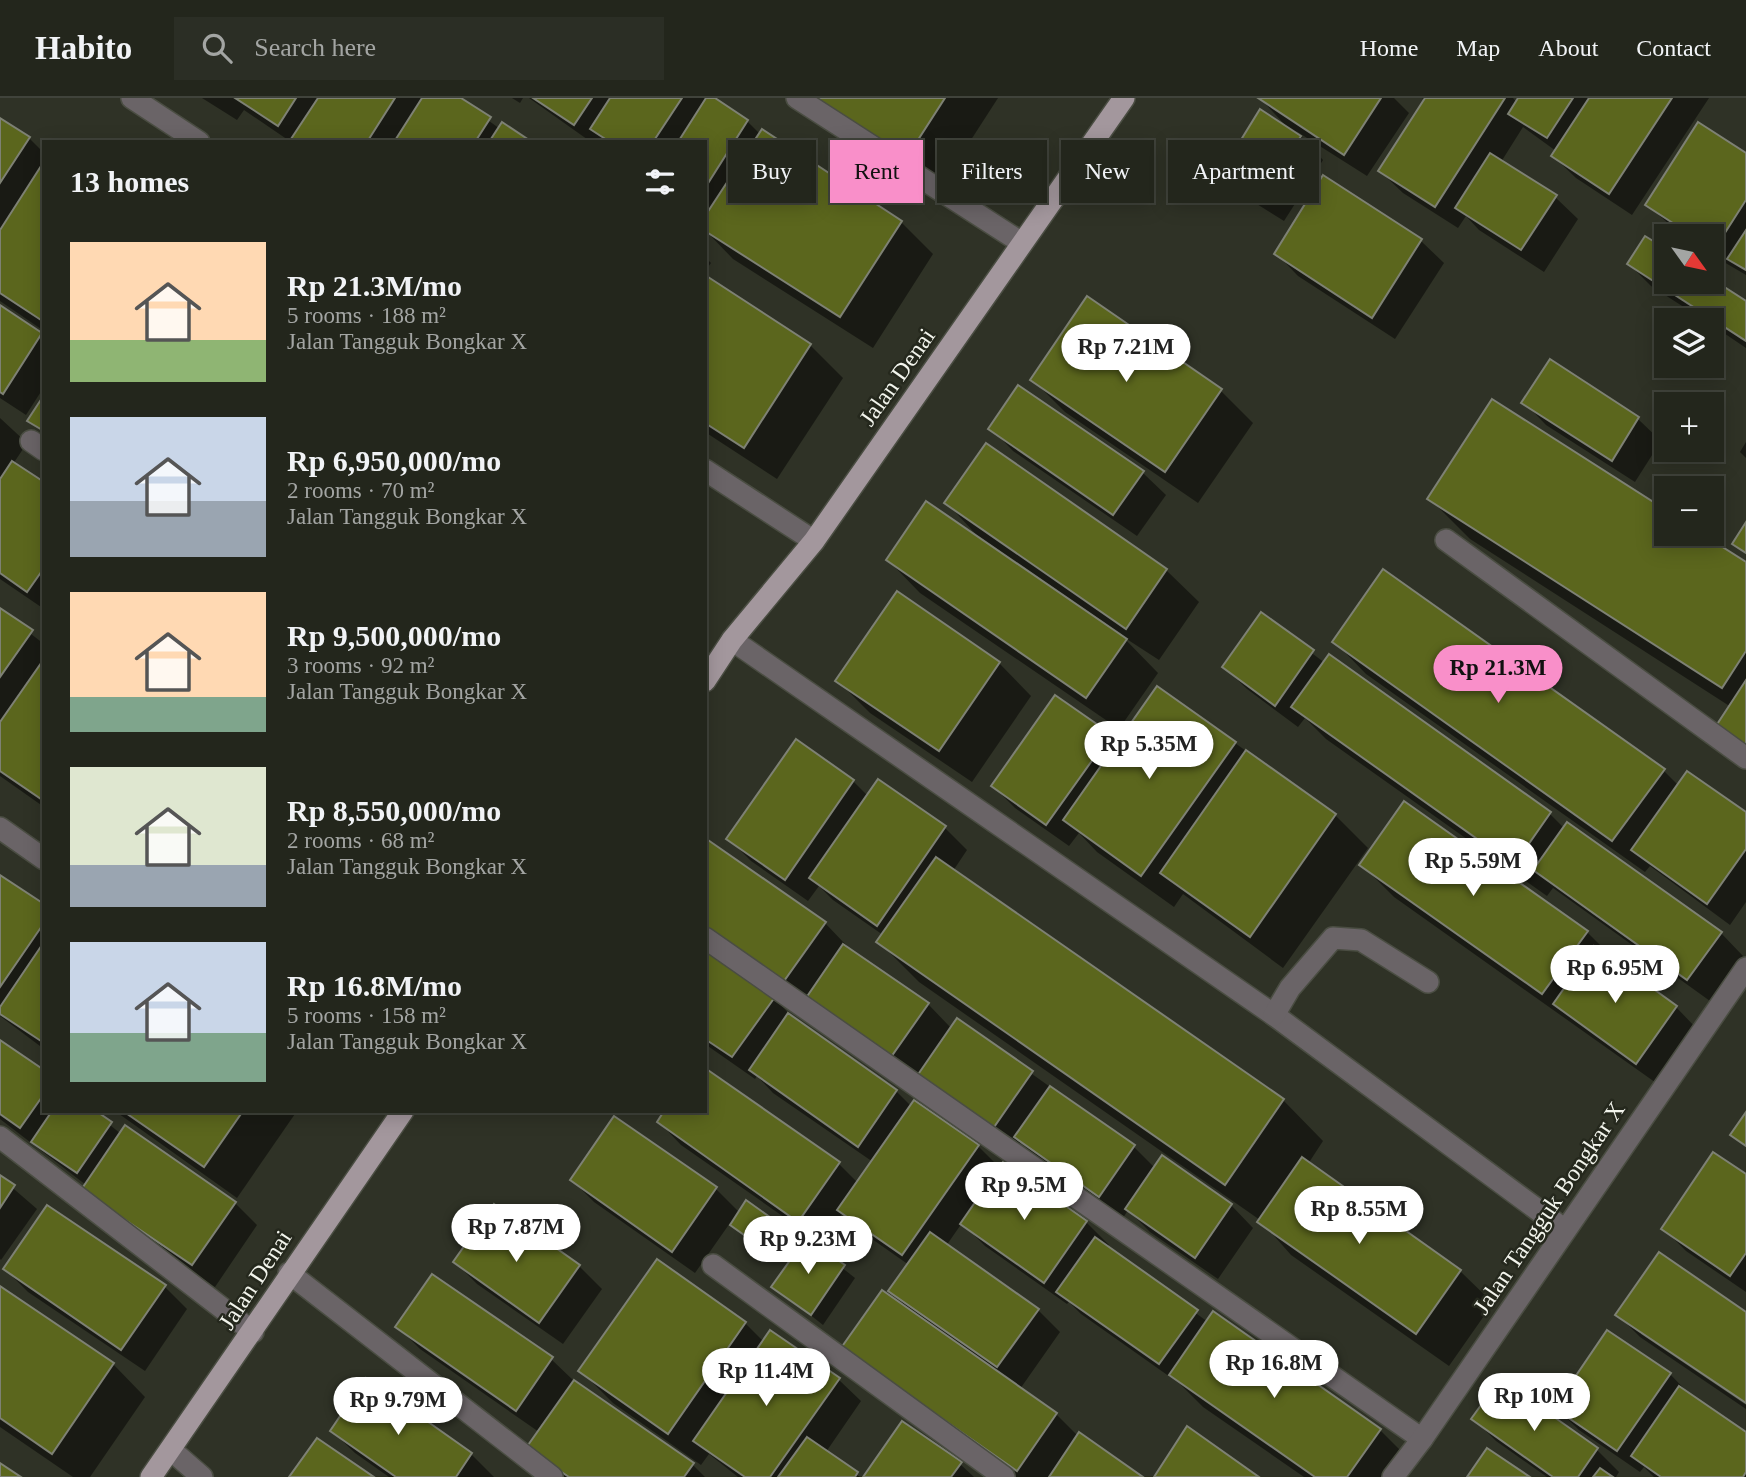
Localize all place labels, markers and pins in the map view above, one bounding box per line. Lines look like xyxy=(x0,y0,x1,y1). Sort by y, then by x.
pin: Rp 7.21M xyxy=(1054,324,1198,384)
pin: Rp 21.3M xyxy=(1426,646,1570,705)
pin: Rp 5.35M xyxy=(1077,722,1221,781)
pin: Rp 5.59M xyxy=(1401,838,1545,898)
pin: Rp 6.95M xyxy=(1543,946,1687,1005)
pin: Rp 9.5M xyxy=(959,1162,1089,1222)
pin: Rp 8.55M xyxy=(1287,1186,1431,1246)
pin: Rp 7.87M xyxy=(444,1204,588,1264)
pin: Rp 9.23M xyxy=(736,1216,880,1276)
pin: Rp 16.8M xyxy=(1202,1340,1346,1400)
pin: Rp 11.4M xyxy=(694,1348,838,1408)
pin: Rp 10M xyxy=(1477,1374,1591,1433)
pin: Rp 9.79M xyxy=(326,1378,470,1437)

